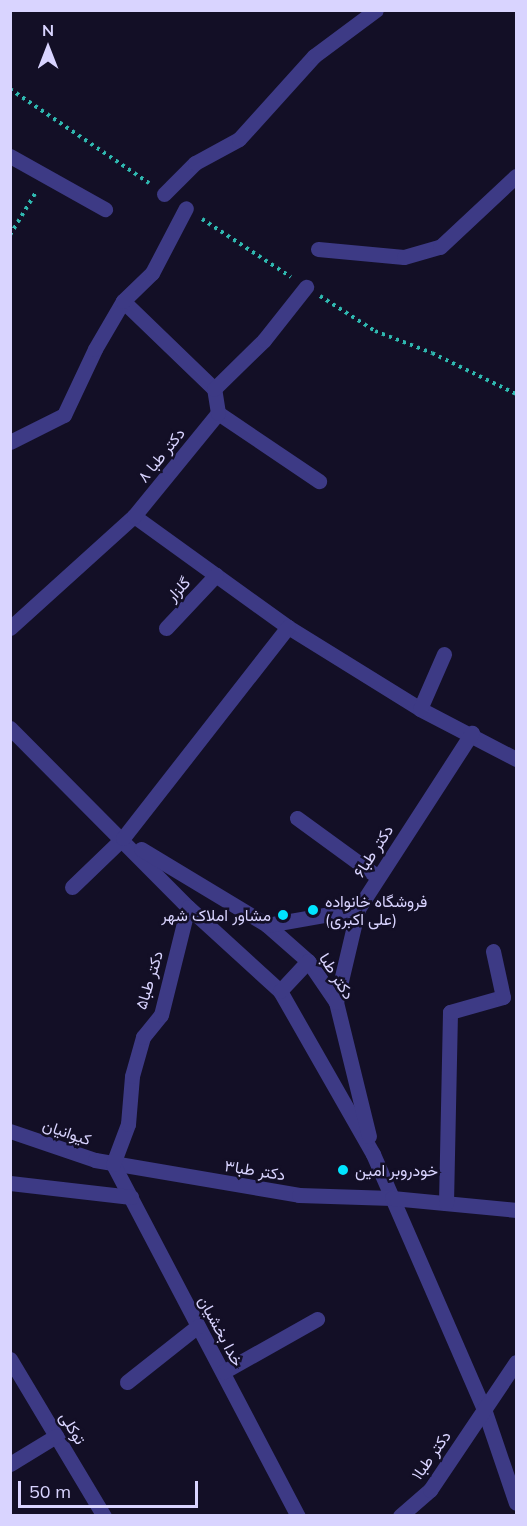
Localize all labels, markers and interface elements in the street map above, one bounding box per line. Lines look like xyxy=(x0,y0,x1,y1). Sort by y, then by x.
north arrow xyxy=(18,18,78,78)
text: N xyxy=(42,20,54,40)
street label: دکتر طبا ۸ xyxy=(133,424,189,486)
street label: گلزار xyxy=(162,573,194,605)
street label: دکتر طبا۶ xyxy=(349,821,397,881)
place label: فروشگاه خانواده (علی اکبری) xyxy=(325,891,427,929)
marker: فروشگاه خانواده (علی اکبری) xyxy=(306,903,320,917)
place label: مشاور املاک شهر xyxy=(161,905,271,925)
marker: مشاور املاک شهر xyxy=(276,908,290,922)
street label: دکتر طبا۵ xyxy=(131,948,167,1012)
street label: دکتر طبا xyxy=(315,949,359,1003)
street label: کیوانیان xyxy=(40,1115,94,1149)
street label: دکتر طبا۳ xyxy=(223,1156,287,1184)
place label: خودروبر امین xyxy=(355,1160,438,1180)
marker: خودروبر امین xyxy=(336,1163,350,1177)
street label: خدا بخشیان xyxy=(194,1292,248,1370)
street label: توکلی xyxy=(56,1408,90,1448)
street label: دکتر طبا۱ xyxy=(407,1427,455,1483)
scale bar xyxy=(21,1469,201,1507)
text: 50 m xyxy=(29,1480,71,1503)

